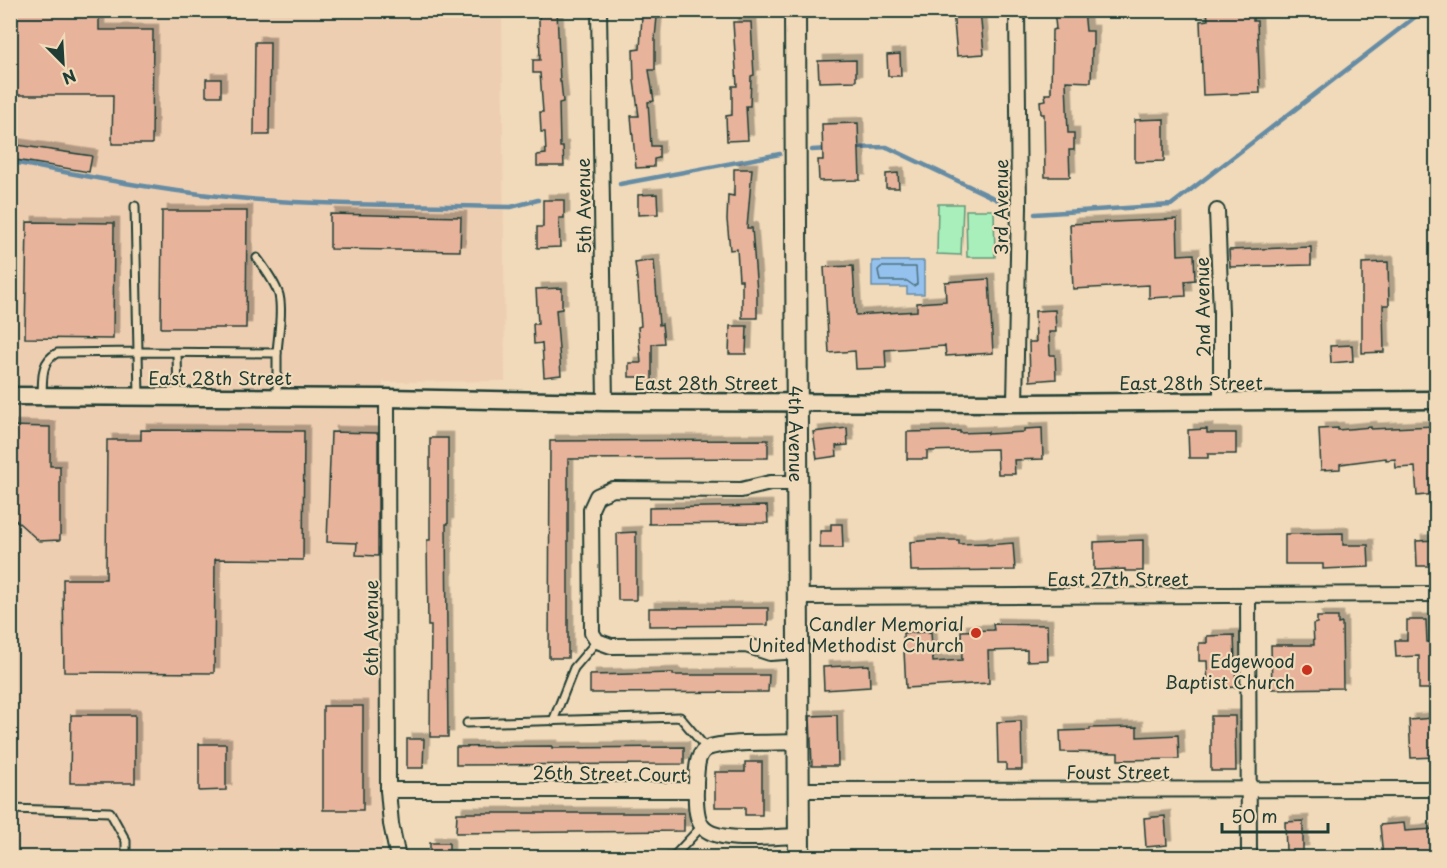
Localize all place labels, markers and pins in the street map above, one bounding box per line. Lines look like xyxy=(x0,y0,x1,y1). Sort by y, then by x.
place label: Candler Memorial United Methodist Church xyxy=(748,610,964,658)
marker: Candler Memorial United Methodist Church xyxy=(969,626,983,640)
place label: Edgewood Baptist Church xyxy=(1165,647,1295,695)
marker: Edgewood Baptist Church xyxy=(1300,663,1314,677)

